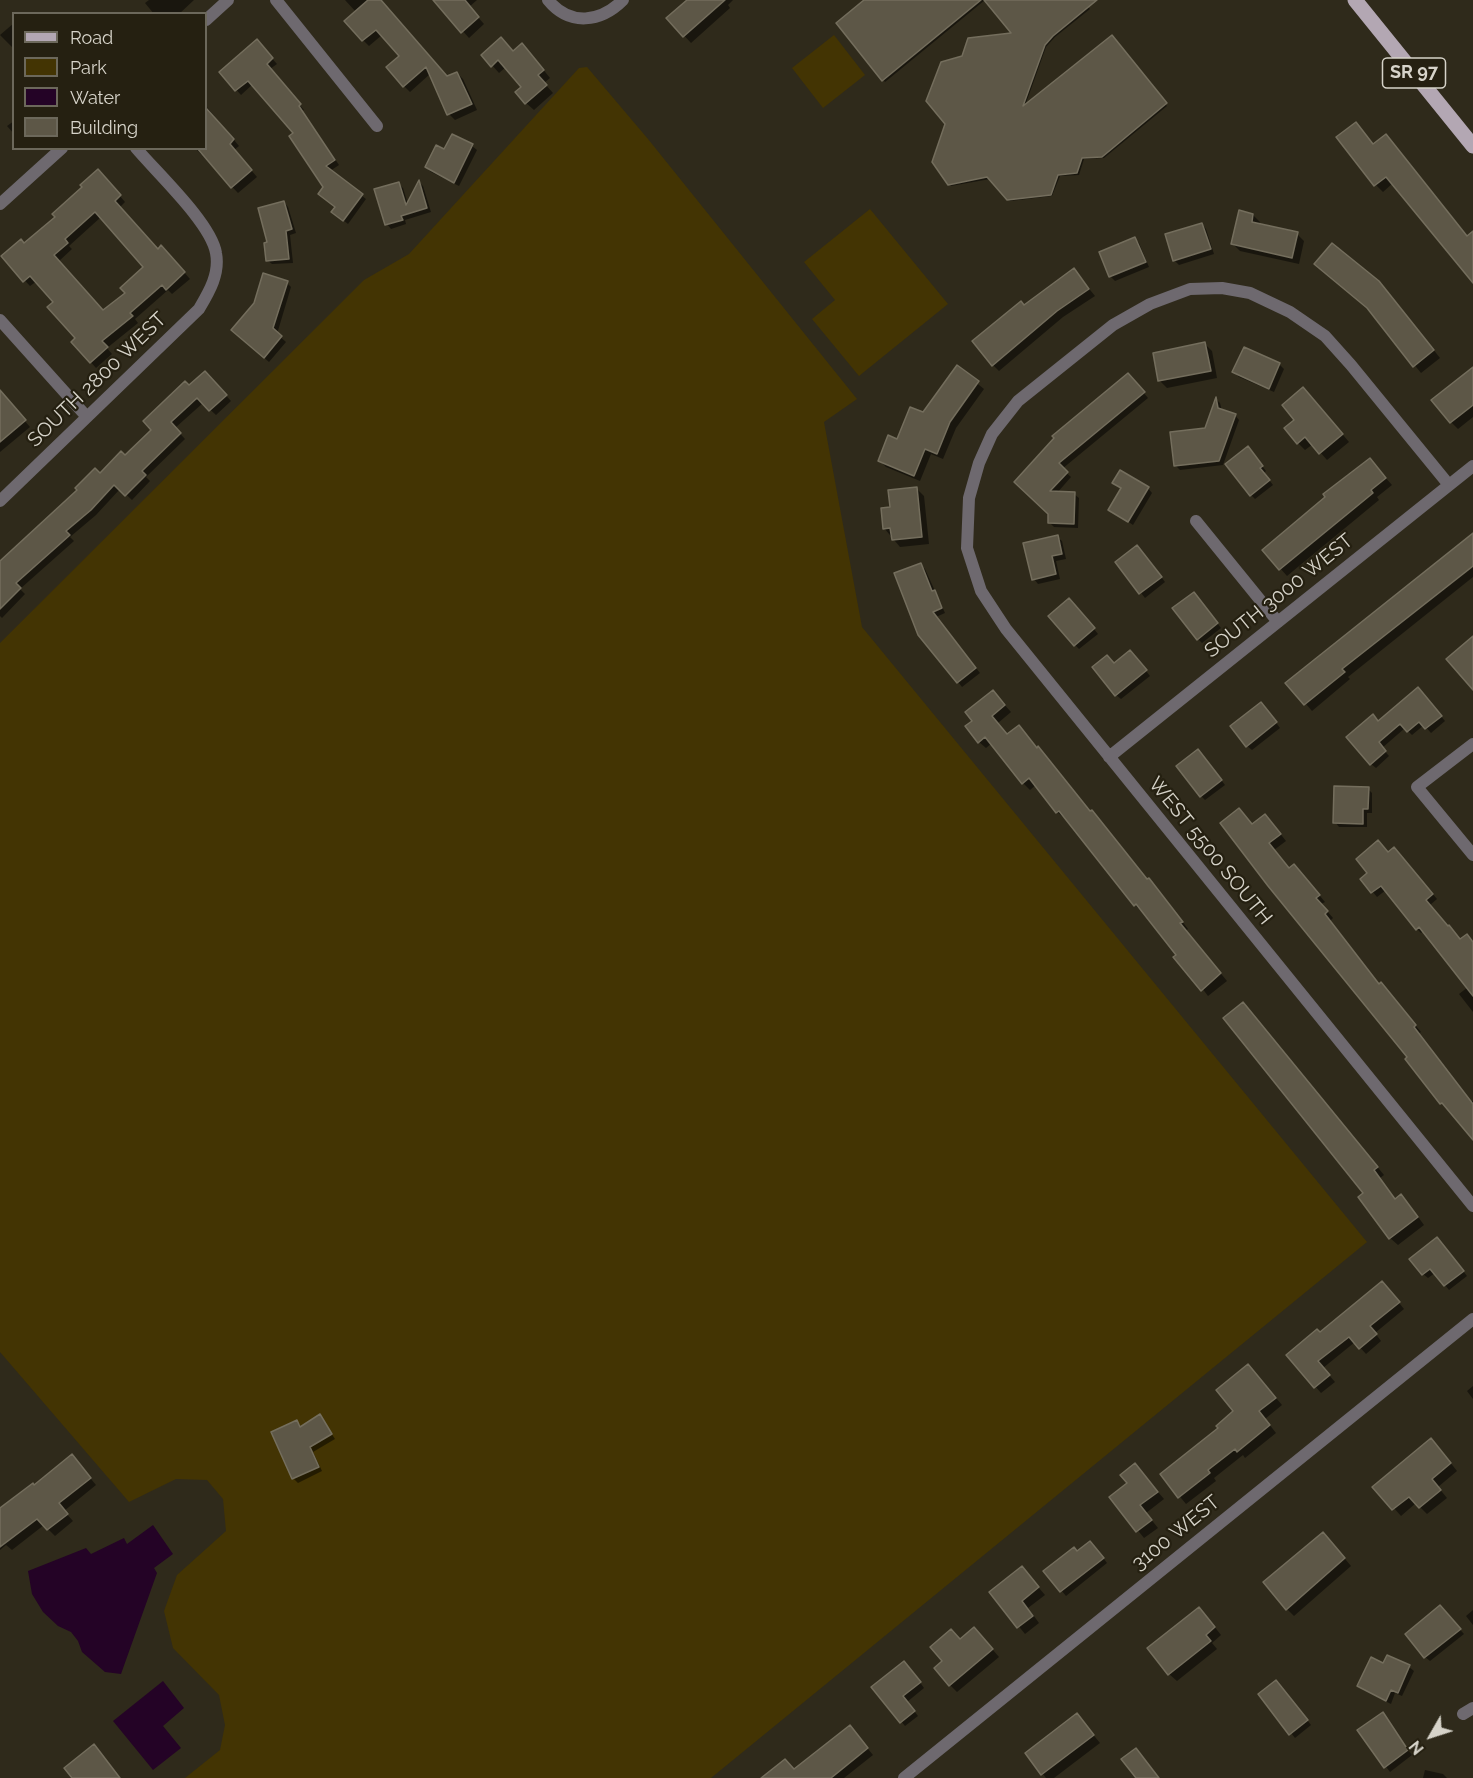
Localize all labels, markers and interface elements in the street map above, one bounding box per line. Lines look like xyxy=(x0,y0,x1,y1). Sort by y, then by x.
legend xyxy=(12,12,207,150)
text: Road xyxy=(70,27,113,48)
text: Park xyxy=(70,57,107,78)
road number: SR 97 xyxy=(1382,58,1446,88)
text: Water xyxy=(70,87,120,108)
text: Building xyxy=(70,117,138,138)
street label: SOUTH 2800 WEST xyxy=(23,308,171,452)
street label: SOUTH 3000 WEST xyxy=(1200,529,1358,663)
street label: WEST 5500 SOUTH xyxy=(1143,772,1277,930)
street label: 3100 WEST xyxy=(1127,1490,1225,1576)
north arrow xyxy=(1401,1706,1461,1766)
text: N xyxy=(1405,1737,1428,1758)

